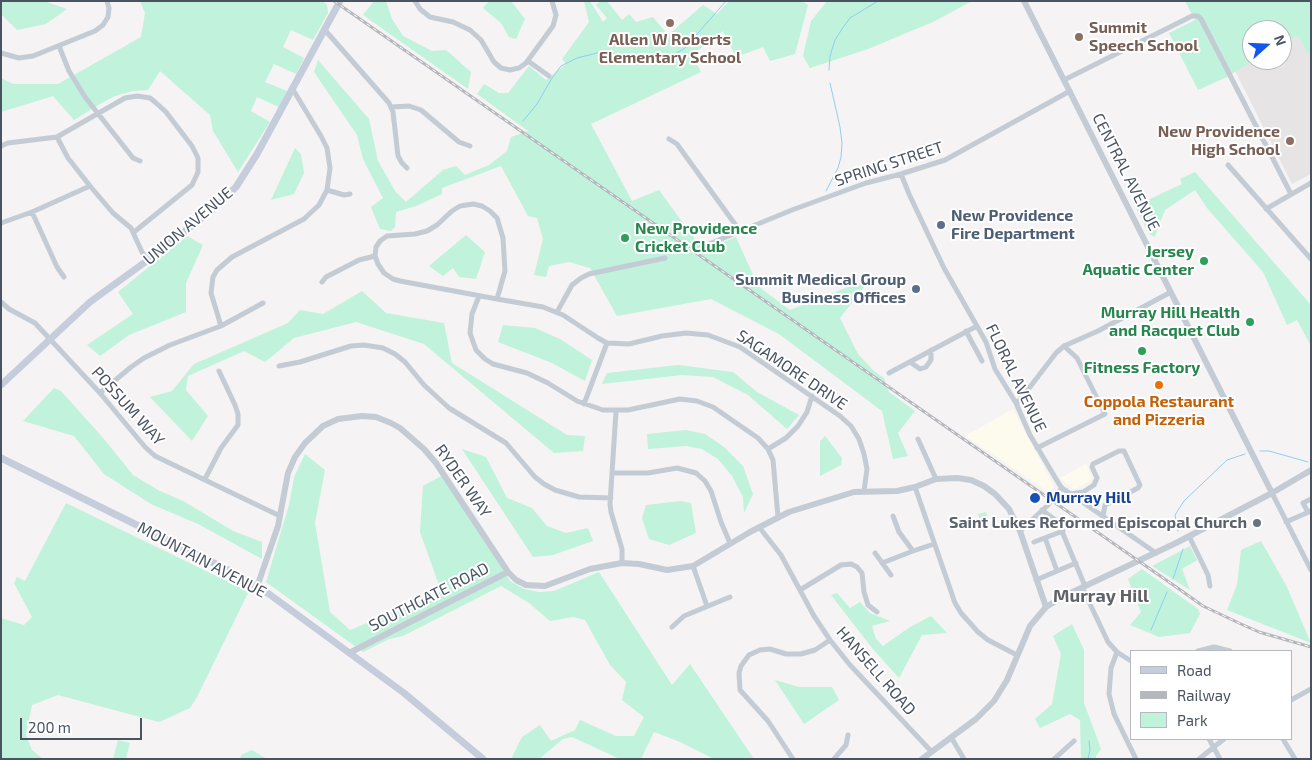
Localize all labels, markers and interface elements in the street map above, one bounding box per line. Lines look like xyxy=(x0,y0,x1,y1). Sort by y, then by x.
marker: Allen W Roberts Elementary School xyxy=(664,17,676,29)
place label: Summit Speech School xyxy=(1089,18,1199,56)
north arrow xyxy=(1242,20,1292,70)
place label: Allen W Roberts Elementary School xyxy=(599,30,741,68)
marker: Summit Speech School xyxy=(1073,31,1085,43)
text: N xyxy=(1271,32,1290,48)
street label: CENTRAL AVENUE xyxy=(1088,110,1164,234)
place label: New Providence High School xyxy=(1158,122,1280,160)
marker: New Providence High School xyxy=(1284,135,1296,147)
street label: SPRING STREET xyxy=(832,137,946,191)
street label: UNION AVENUE xyxy=(139,183,237,269)
place label: New Providence Fire Department xyxy=(951,206,1075,244)
place label: New Providence Cricket Club xyxy=(635,219,757,257)
marker: New Providence Fire Department xyxy=(935,219,947,231)
marker: New Providence Cricket Club xyxy=(619,232,631,244)
place label: Jersey Aquatic Center xyxy=(1082,242,1194,280)
marker: Jersey Aquatic Center xyxy=(1198,255,1210,267)
place label: Summit Medical Group Business Offices xyxy=(735,270,906,308)
marker: Summit Medical Group Business Offices xyxy=(910,283,922,295)
place label: Murray Hill Health and Racquet Club xyxy=(1101,303,1240,341)
marker: Murray Hill Health and Racquet Club xyxy=(1244,316,1256,328)
street label: FLORAL AVENUE xyxy=(982,321,1050,435)
street label: SAGAMORE DRIVE xyxy=(733,326,851,414)
marker: Fitness Factory xyxy=(1136,345,1148,357)
place label: Fitness Factory xyxy=(1084,358,1200,378)
street label: POSSUM WAY xyxy=(88,363,168,449)
marker: Coppola Restaurant and Pizzeria xyxy=(1153,379,1165,391)
place label: Coppola Restaurant and Pizzeria xyxy=(1084,392,1234,430)
street label: RYDER WAY xyxy=(431,441,495,521)
place label: Murray Hill xyxy=(1046,488,1131,508)
marker: Murray Hill xyxy=(1028,491,1042,505)
place label: Saint Lukes Reformed Episcopal Church xyxy=(949,513,1247,533)
marker: Saint Lukes Reformed Episcopal Church xyxy=(1251,517,1263,529)
street label: MOUNTAIN AVENUE xyxy=(134,518,270,602)
street label: SOUTHGATE ROAD xyxy=(366,558,492,636)
district label: Murray Hill xyxy=(1053,585,1149,607)
street label: HANSELL ROAD xyxy=(832,623,920,719)
legend xyxy=(1130,650,1292,740)
text: Road xyxy=(1177,661,1212,679)
text: Railway xyxy=(1177,686,1231,704)
scale bar xyxy=(22,708,145,740)
text: Park xyxy=(1177,711,1208,729)
text: 200 m xyxy=(28,718,71,736)

